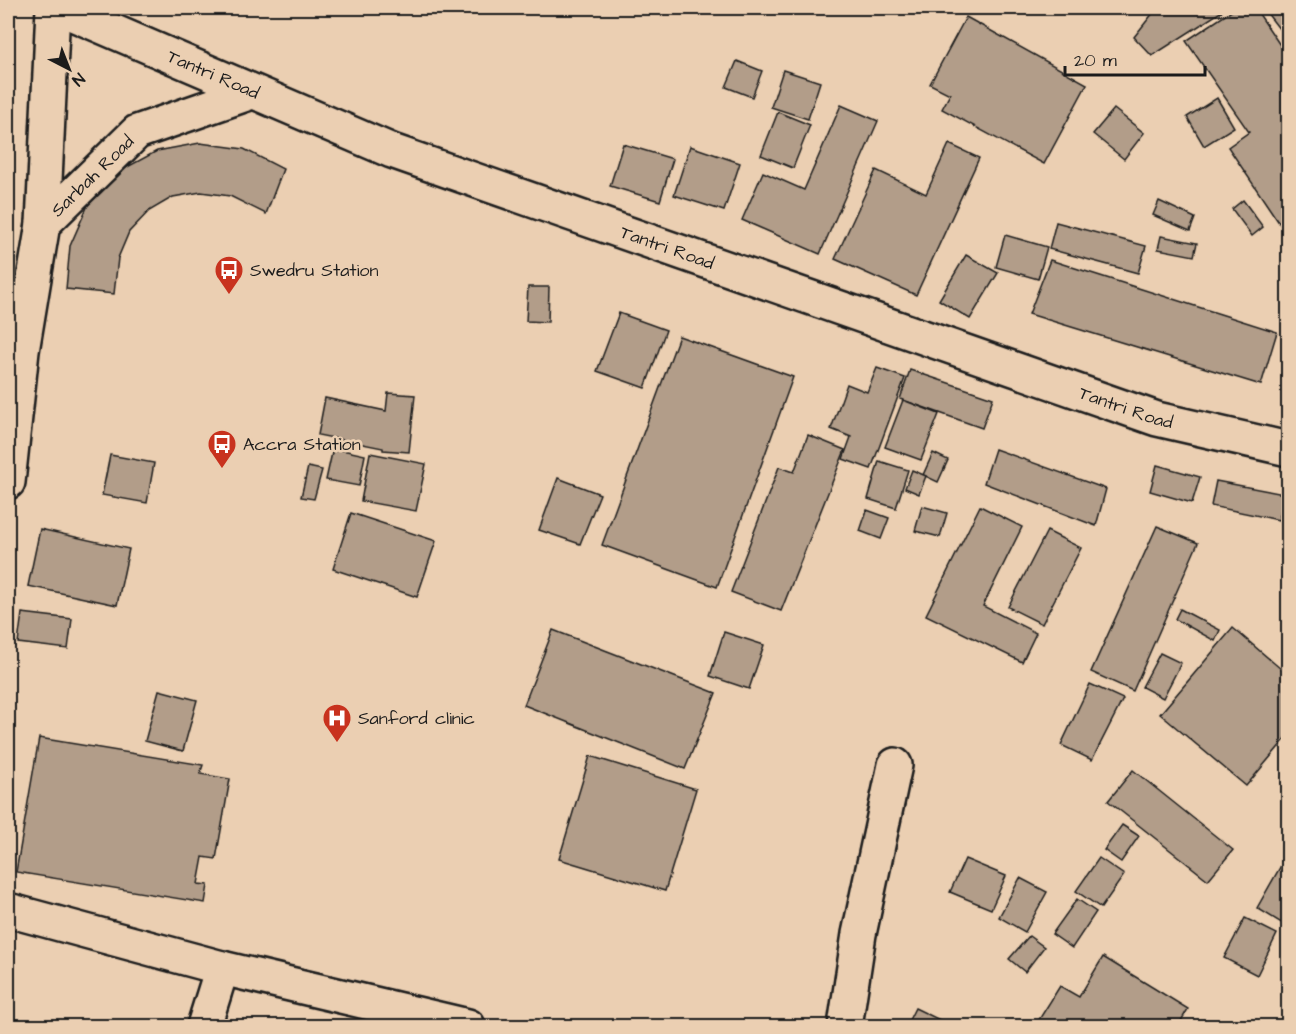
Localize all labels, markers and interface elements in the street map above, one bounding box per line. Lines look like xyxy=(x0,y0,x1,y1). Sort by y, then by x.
north arrow xyxy=(39,39,99,99)
scale bar xyxy=(1065,39,1204,77)
street label: Tantri Road xyxy=(163,43,263,105)
text: 20 m xyxy=(1074,48,1117,73)
text: N xyxy=(67,68,89,91)
street label: Sarbah Road xyxy=(45,129,139,222)
street label: Tantri Road xyxy=(617,219,718,275)
bus stop icon: Swedru Station xyxy=(213,254,245,296)
place label: Swedru Station xyxy=(250,258,379,283)
street label: Tantri Road xyxy=(1076,380,1175,435)
bus stop icon: Accra Station xyxy=(206,428,238,470)
place label: Accra Station xyxy=(243,432,361,457)
hospital icon: Sanford clinic xyxy=(321,702,353,744)
place label: Sanford clinic xyxy=(358,706,475,731)

